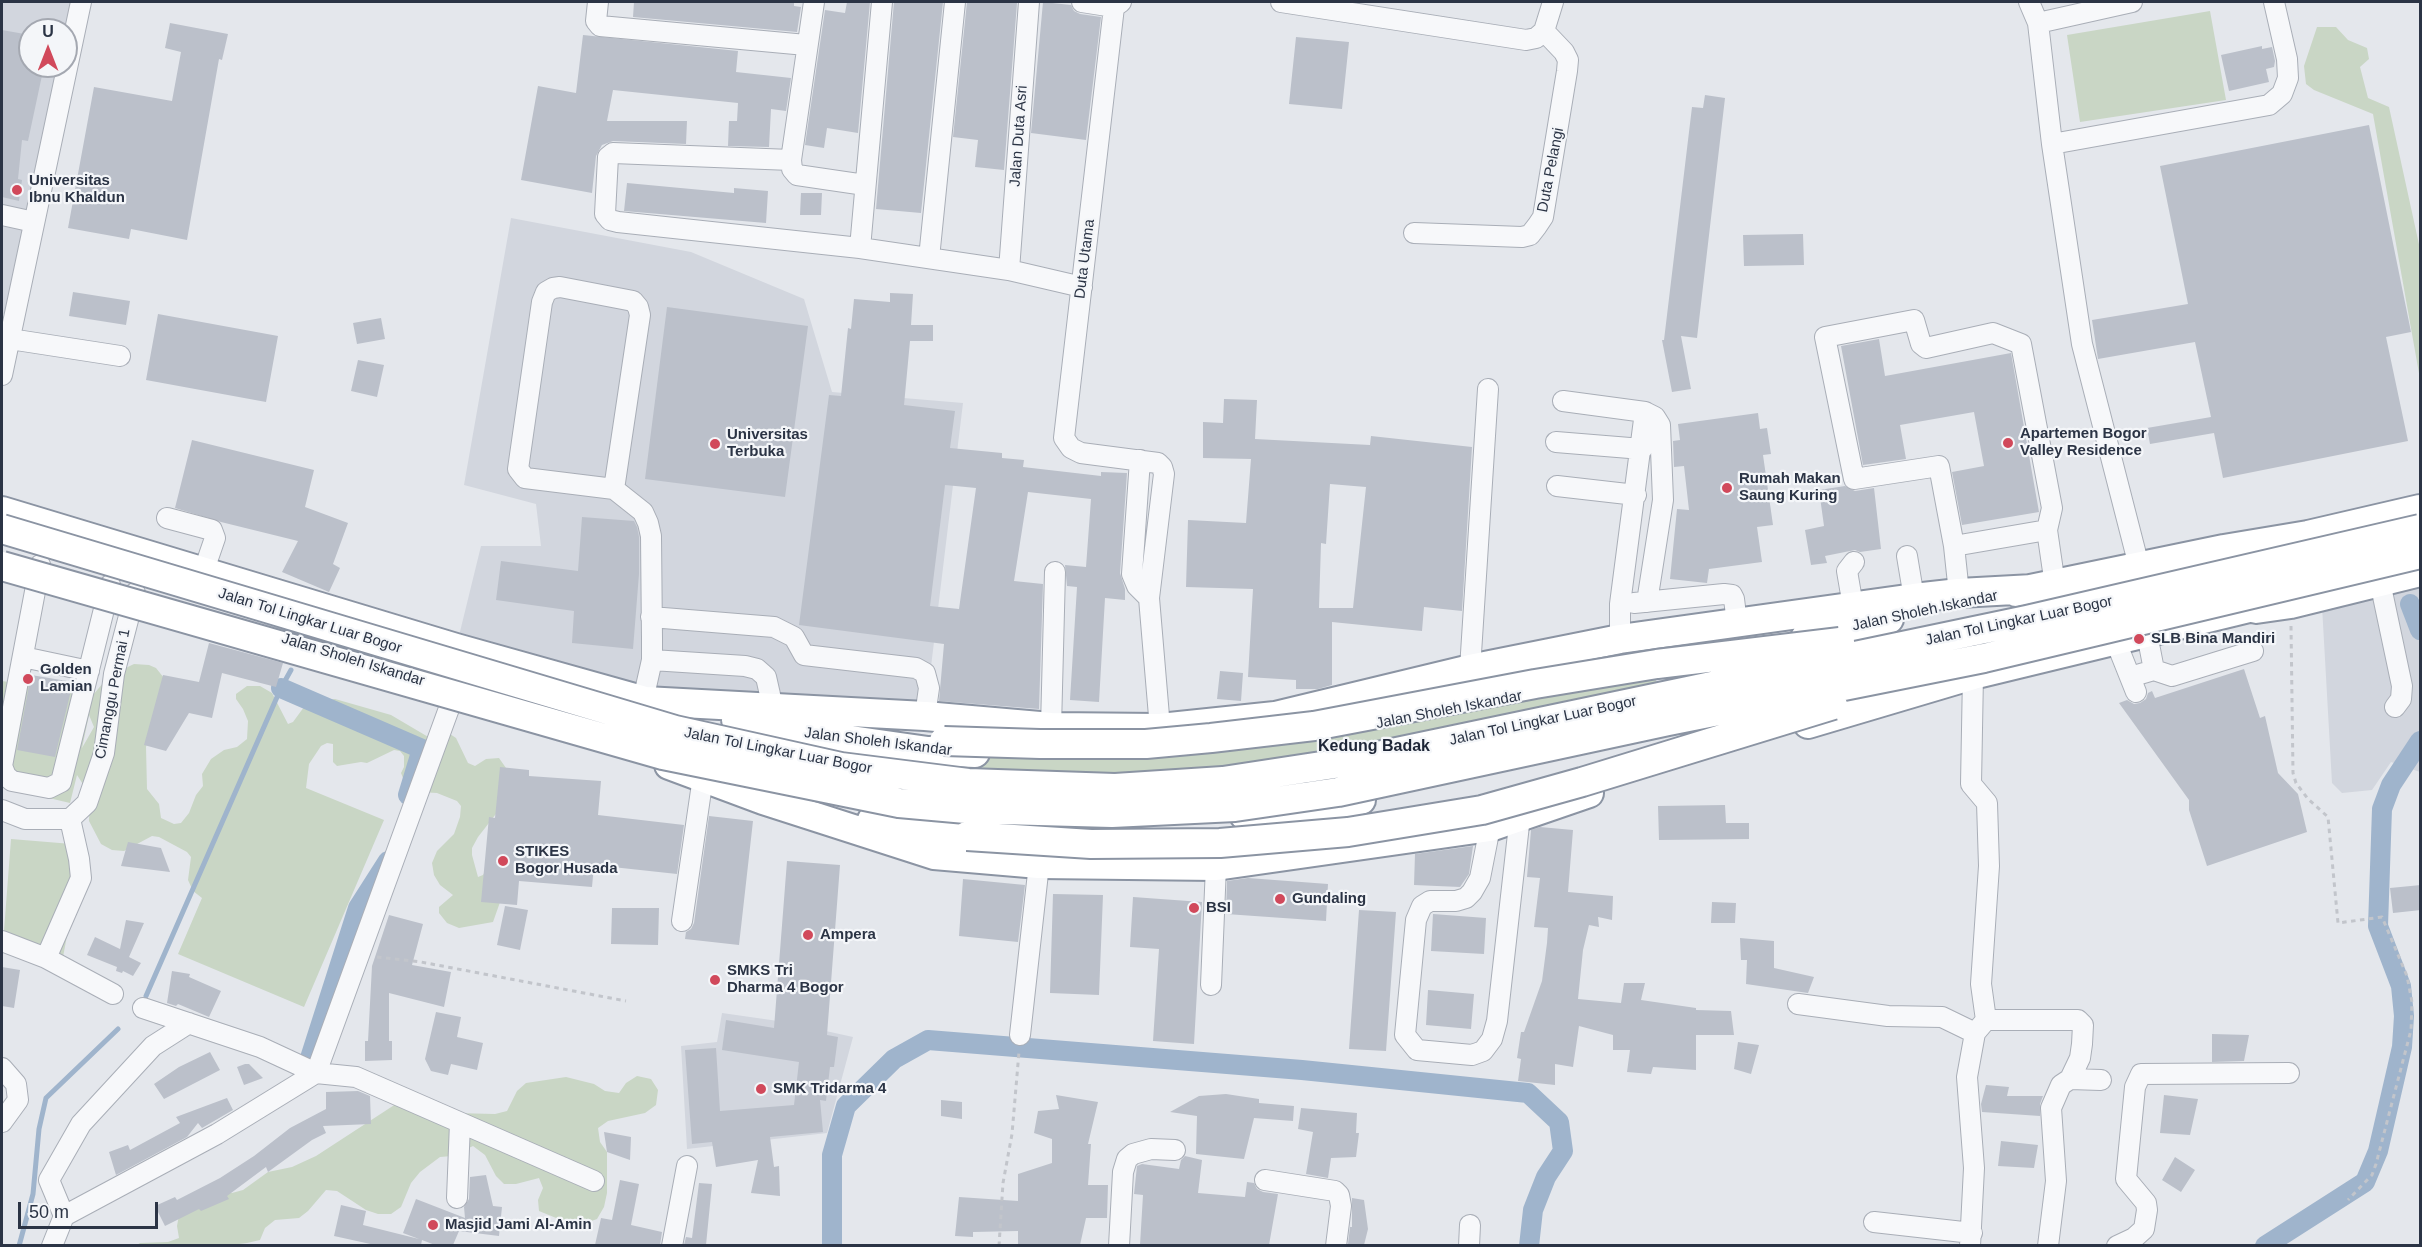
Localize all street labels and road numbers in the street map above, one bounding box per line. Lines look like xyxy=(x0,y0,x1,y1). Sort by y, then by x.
street label: Jalan Duta Asri xyxy=(1006,85,1032,187)
street label: Duta Pelangi xyxy=(1534,126,1568,214)
street label: Duta Utama xyxy=(1071,218,1099,300)
street label: Jalan Tol Lingkar Luar Bogor xyxy=(216,584,404,658)
street label: Jalan Sholeh Iskandar xyxy=(1851,587,1999,635)
street label: Jalan Tol Lingkar Luar Bogor xyxy=(1924,592,2114,650)
street label: Cimanggu Permai 1 xyxy=(92,627,134,761)
street label: Jalan Sholeh Iskandar xyxy=(279,630,427,690)
street label: Jalan Sholeh Iskandar xyxy=(1374,687,1524,733)
street label: Jalan Tol Lingkar Luar Bogor xyxy=(1448,692,1638,750)
street label: Jalan Tol Lingkar Luar Bogor xyxy=(683,724,873,778)
street label: Jalan Sholeh Iskandar xyxy=(803,724,953,760)

